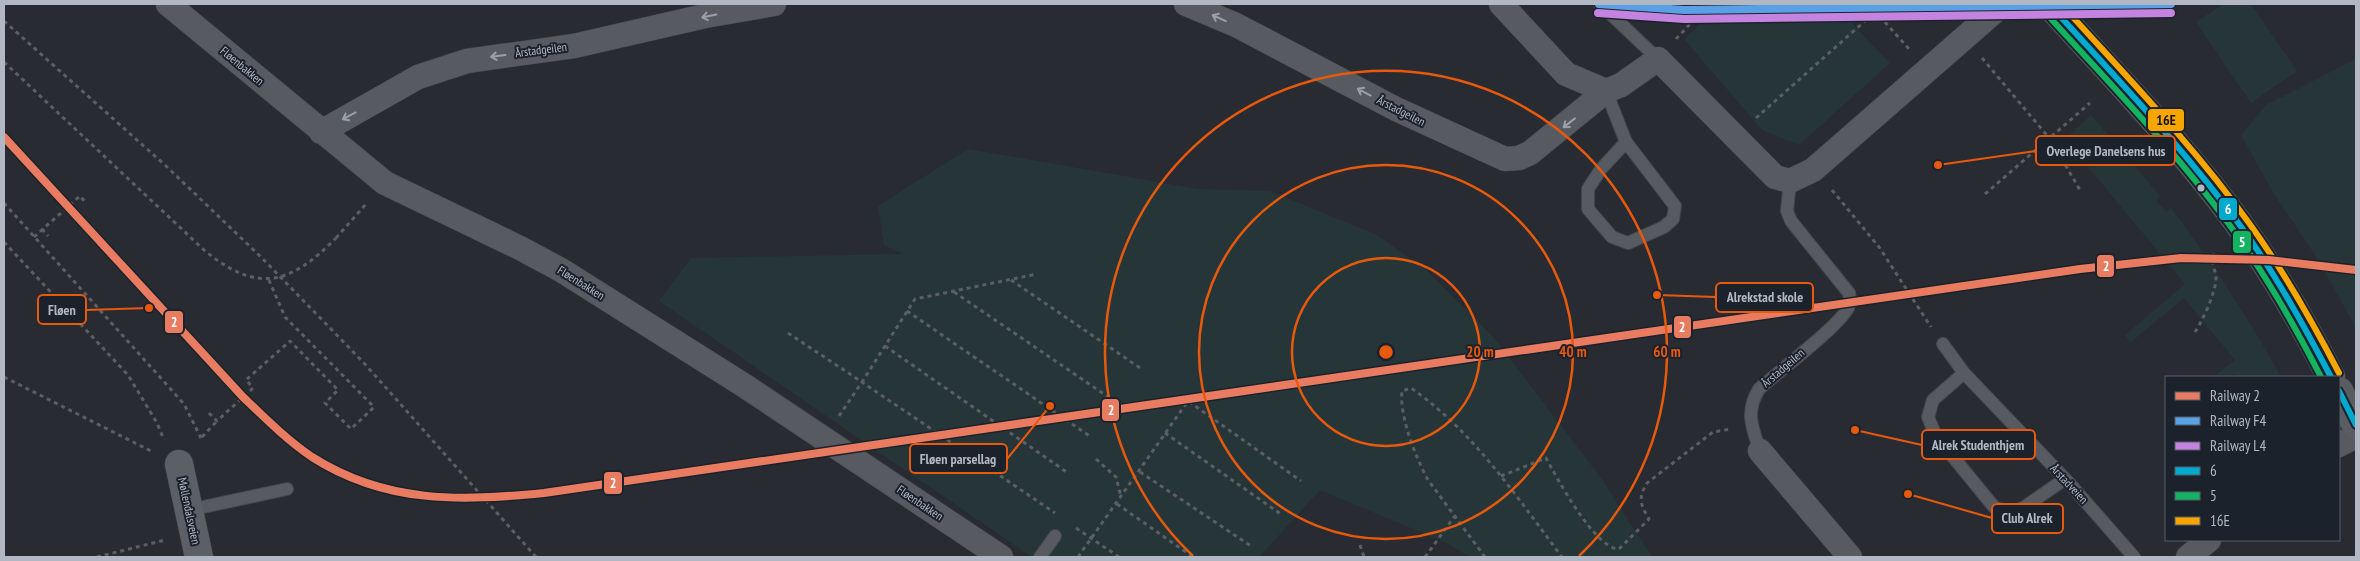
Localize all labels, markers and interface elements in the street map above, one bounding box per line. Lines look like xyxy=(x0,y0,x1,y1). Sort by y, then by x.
one-way arrow xyxy=(702,11,718,21)
one-way arrow xyxy=(1212,12,1227,22)
street label: Årstadgeilen xyxy=(514,39,568,60)
street label: Fløenbakken xyxy=(217,43,267,88)
one-way arrow xyxy=(491,51,507,61)
one-way arrow xyxy=(1356,87,1371,97)
street label: Årstadgeilen xyxy=(1375,92,1428,129)
line badge: 16E xyxy=(2147,108,2185,132)
one-way arrow xyxy=(342,111,357,121)
text: 16E xyxy=(2156,111,2176,129)
one-way arrow xyxy=(1563,117,1576,128)
callout: Overlege Danelsens hus xyxy=(2036,136,2175,165)
text: Overlege Danelsens hus xyxy=(2046,142,2166,160)
unlabelled marker xyxy=(2196,183,2206,193)
line badge: 6 xyxy=(2218,197,2238,221)
text: 6 xyxy=(2225,200,2232,218)
line badge: 5 xyxy=(2232,230,2252,254)
text: 5 xyxy=(2239,233,2245,251)
line badge: 2 xyxy=(2096,254,2115,278)
text: 2 xyxy=(2103,257,2109,275)
street label: Fløenbakken xyxy=(555,262,608,303)
callout: Alrekstad skole xyxy=(1716,283,1813,312)
text: Alrekstad skole xyxy=(1726,288,1803,306)
callout: Fløen xyxy=(38,295,86,324)
text: Fløen xyxy=(48,301,76,319)
line badge: 2 xyxy=(164,310,184,334)
text: 2 xyxy=(171,313,177,331)
line badge: 2 xyxy=(1673,315,1692,339)
text: 2 xyxy=(1679,318,1685,336)
text: 20 m xyxy=(1466,342,1494,361)
text: 40 m xyxy=(1559,342,1587,361)
text: 60 m xyxy=(1653,342,1681,361)
centre of rings xyxy=(1377,343,1395,361)
street label: Årstadgeilen xyxy=(1758,345,1807,390)
legend xyxy=(2165,376,2340,541)
text: Railway 2 xyxy=(2210,386,2260,405)
line badge: 2 xyxy=(1101,398,1120,422)
text: 2 xyxy=(1108,401,1114,419)
text: Railway F4 xyxy=(2210,411,2266,430)
callout: Alrek Studenthjem xyxy=(1922,430,2035,459)
text: Alrek Studenthjem xyxy=(1931,436,2024,454)
text: Railway L4 xyxy=(2210,436,2266,455)
callout: Fløen parsellag xyxy=(910,444,1007,473)
text: Fløen parsellag xyxy=(920,450,996,468)
street label: Årstadveien xyxy=(2047,461,2091,507)
text: 6 xyxy=(2210,461,2217,480)
line badge: 2 xyxy=(603,471,623,495)
text: 2 xyxy=(610,474,616,492)
street label: Møllendalsveien xyxy=(175,476,204,546)
street label: Fløenbakken xyxy=(894,482,946,524)
text: 5 xyxy=(2210,486,2217,505)
callout: Club Alrek xyxy=(1992,504,2063,533)
text: Club Alrek xyxy=(2002,509,2053,527)
text: 16E xyxy=(2210,511,2230,530)

